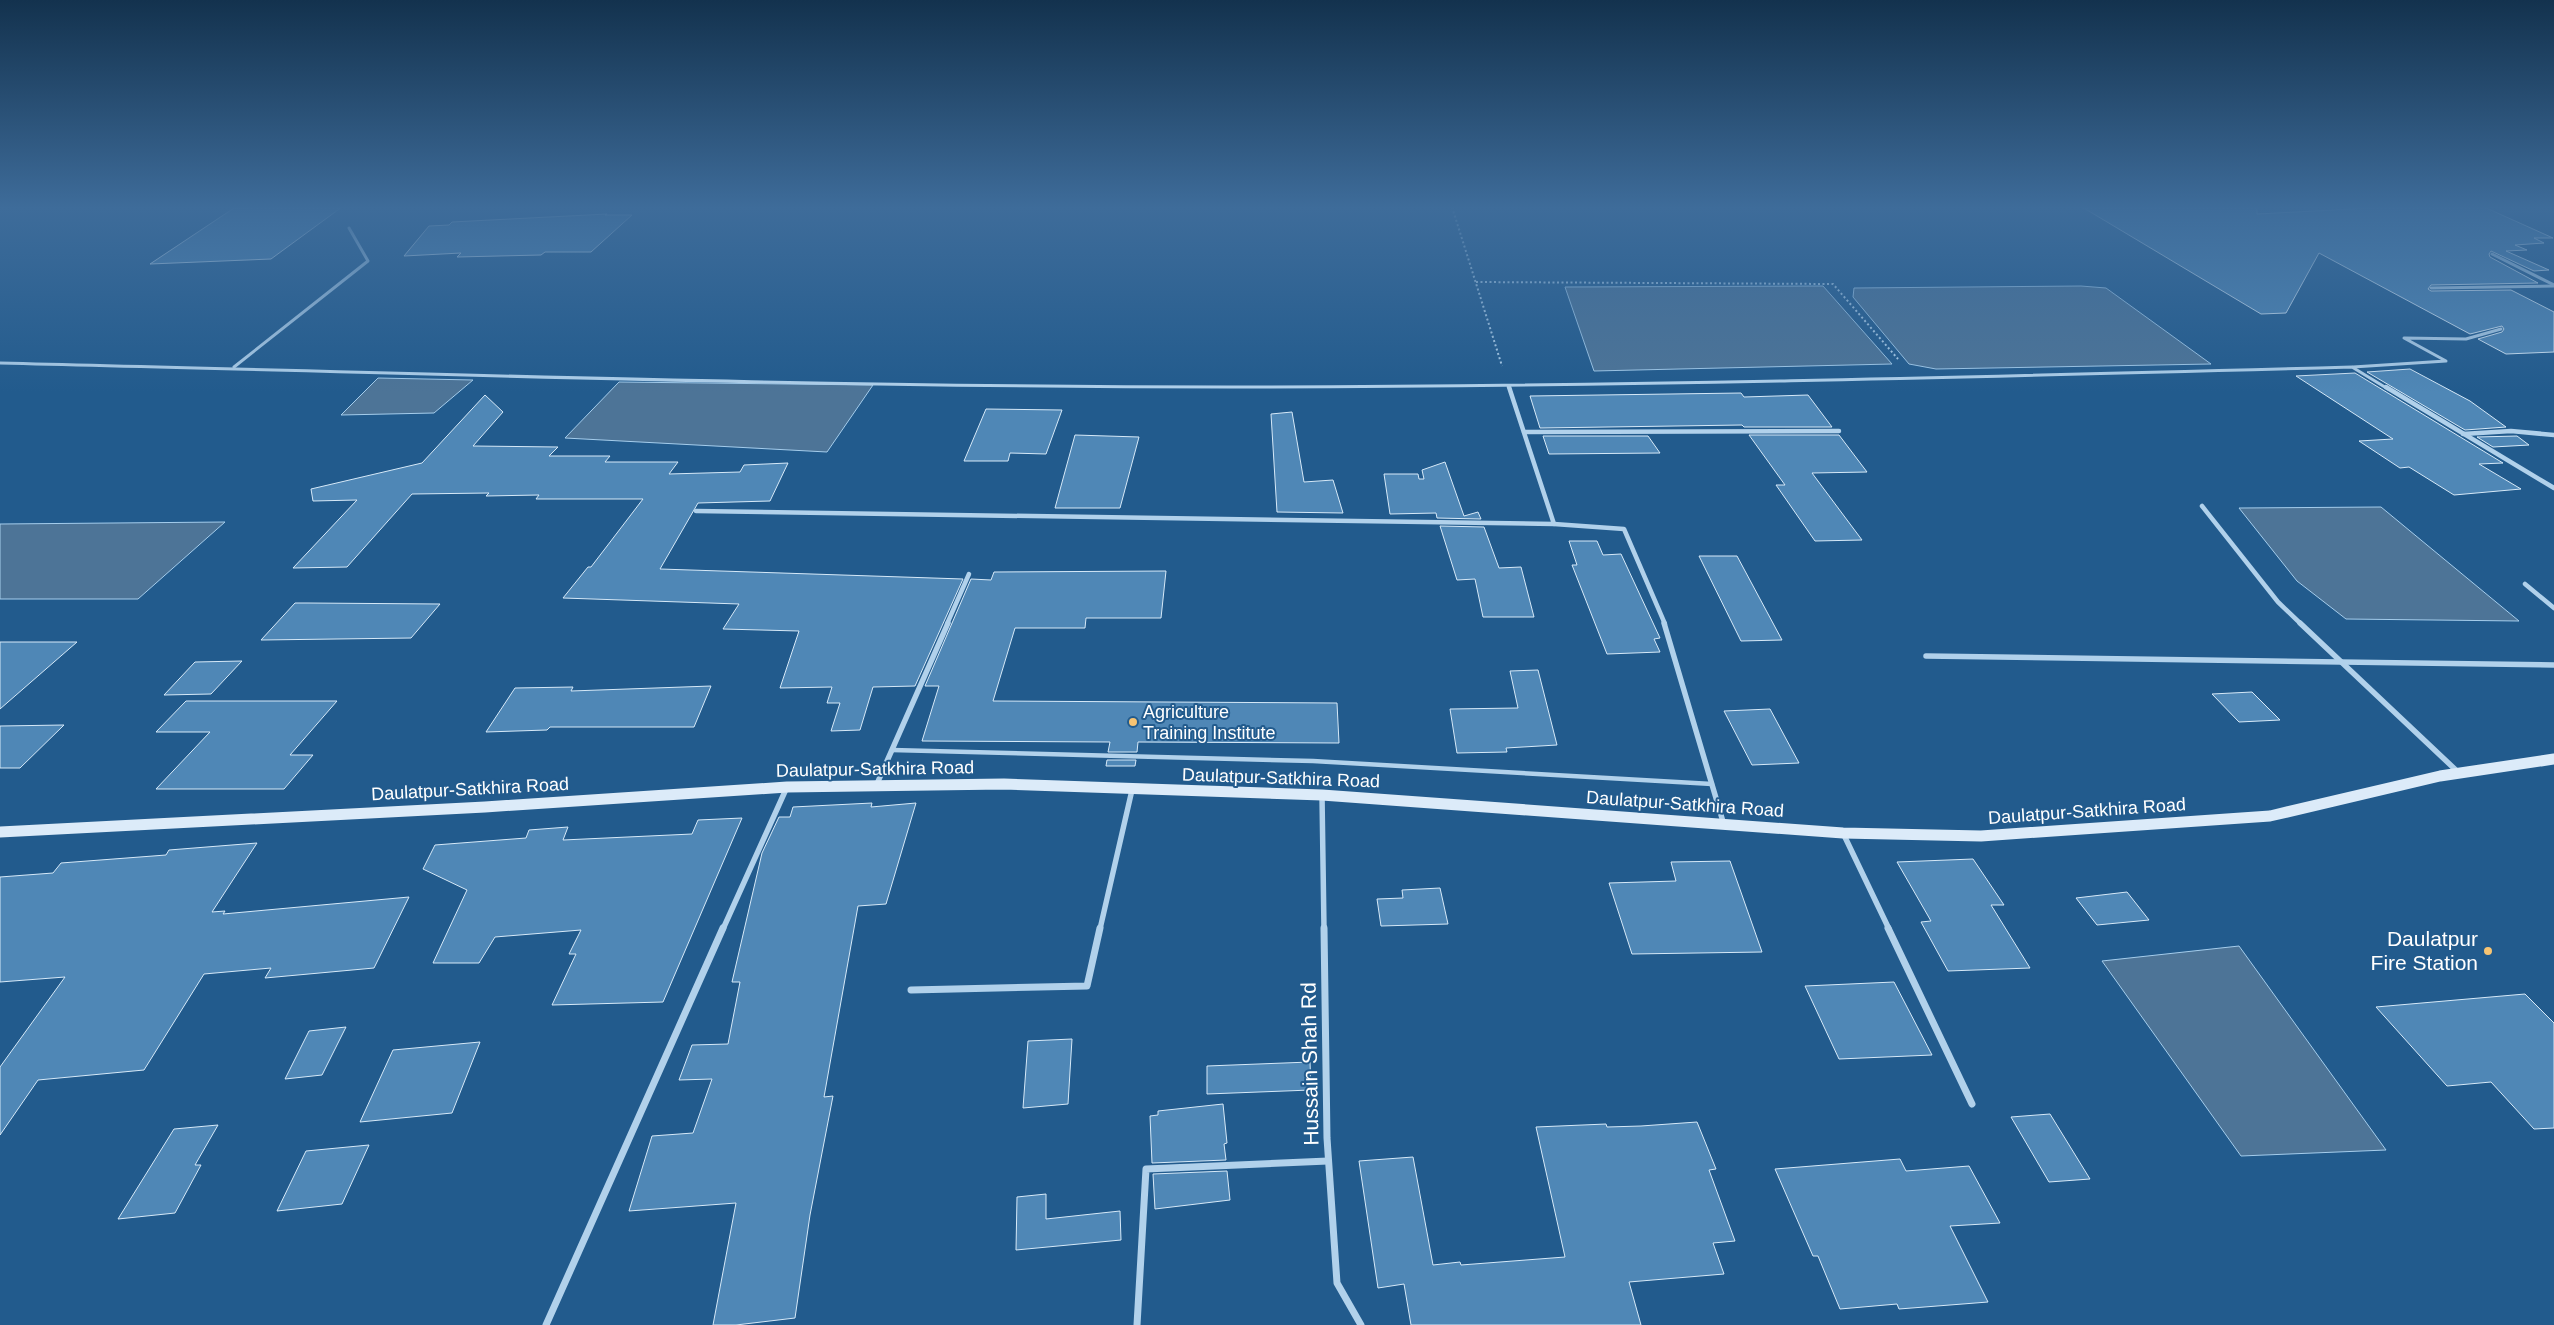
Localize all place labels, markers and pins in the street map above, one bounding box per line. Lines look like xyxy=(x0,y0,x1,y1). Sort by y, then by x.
place label: Agriculture Training Institute xyxy=(1143,702,1275,743)
marker: Agriculture Training Institute xyxy=(1127,716,1139,728)
place label: Daulatpur Fire Station xyxy=(2371,927,2478,974)
marker: Daulatpur Fire Station xyxy=(2482,945,2494,957)

